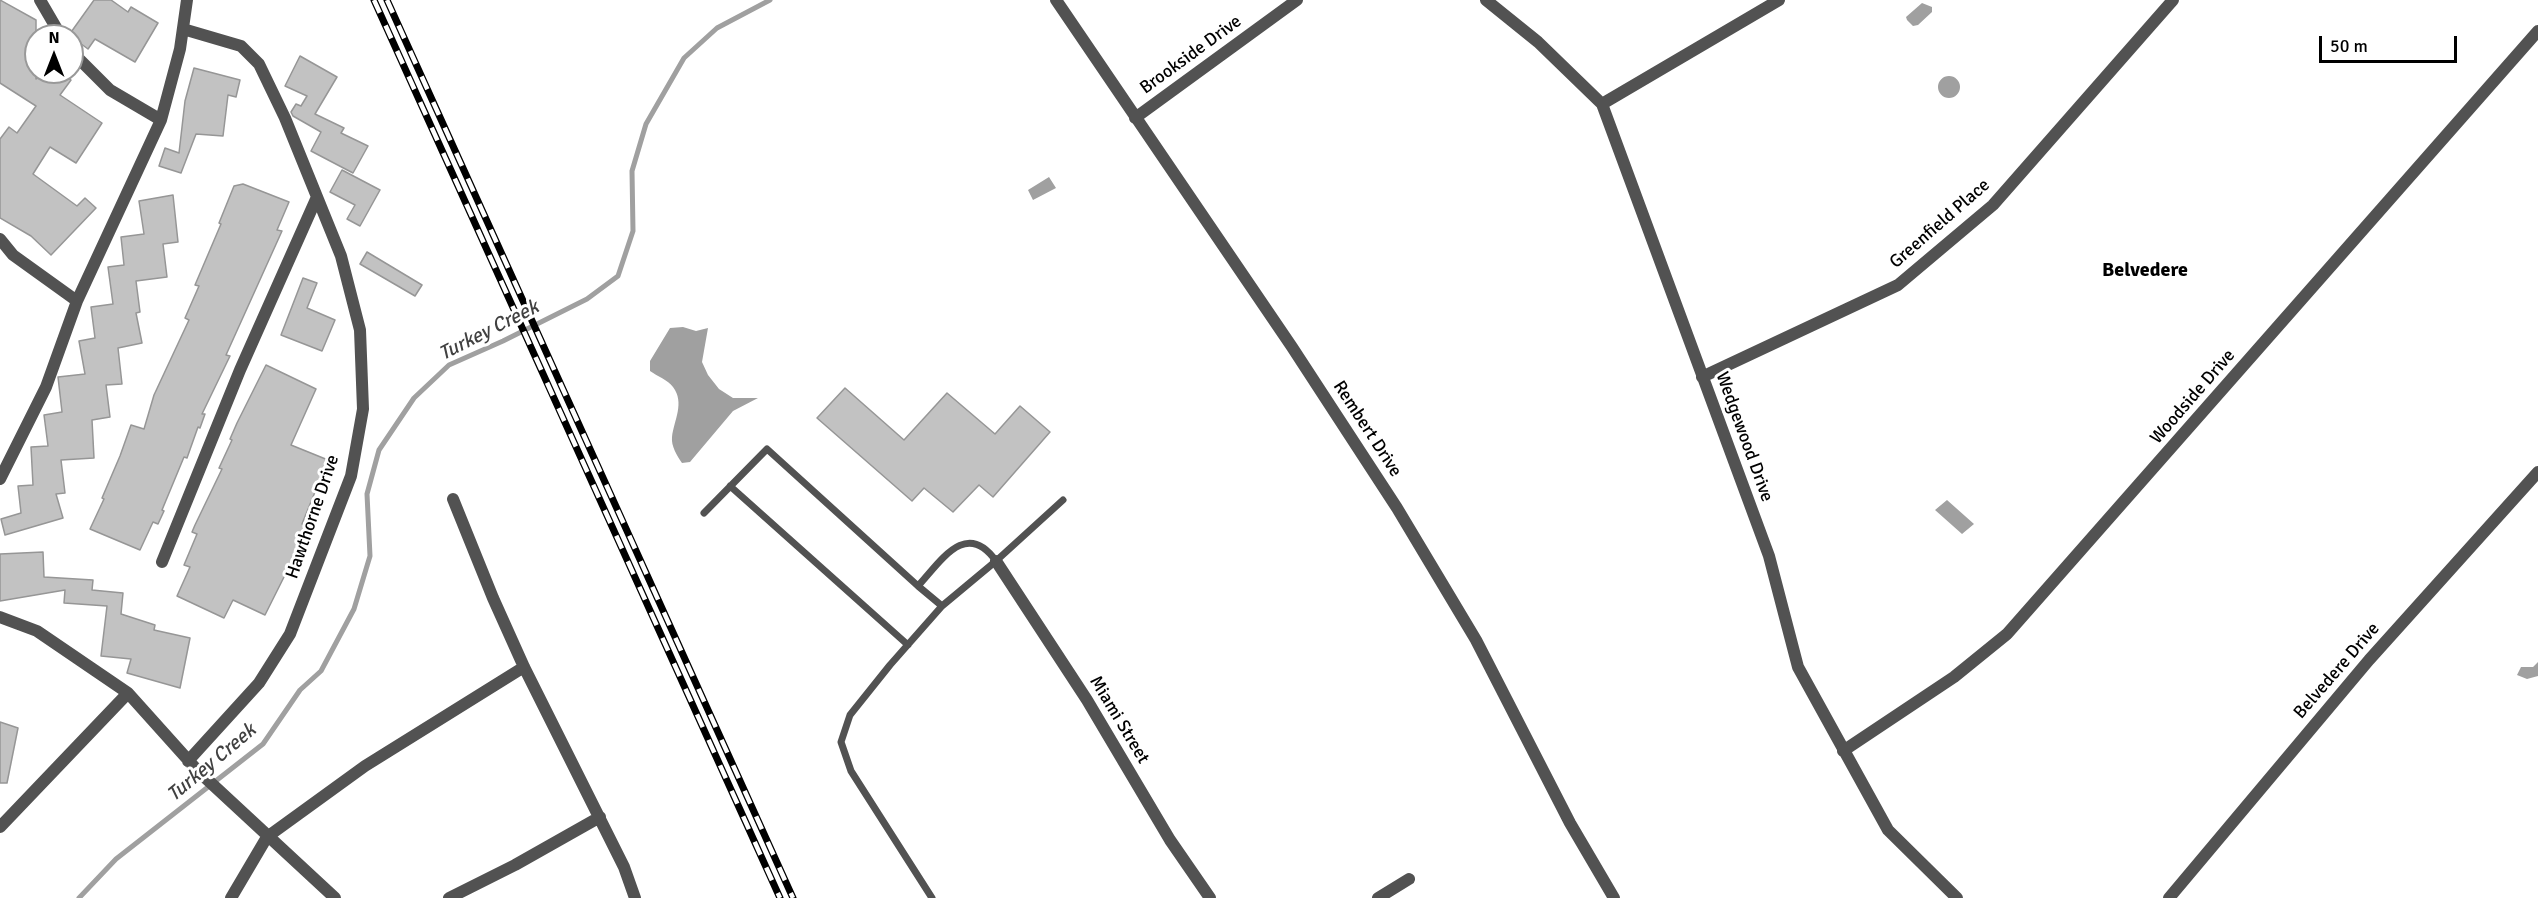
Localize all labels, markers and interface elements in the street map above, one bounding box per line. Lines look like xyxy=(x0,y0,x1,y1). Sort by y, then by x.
street label: Brookside Drive xyxy=(1136,11,1246,99)
north arrow xyxy=(24,24,84,84)
scale bar xyxy=(2322,24,2460,62)
text: N xyxy=(48,28,60,48)
text: 50 m xyxy=(2330,35,2368,57)
street label: Greenfield Place xyxy=(1885,175,1995,273)
district label: Belvedere xyxy=(2102,259,2188,283)
water label: Turkey Creek xyxy=(435,296,543,366)
street label: Woodside Drive xyxy=(2146,345,2240,449)
street label: Wedgewood Drive xyxy=(1710,369,1778,505)
street label: Rembert Drive xyxy=(1328,377,1406,481)
street label: Hawthorne Drive xyxy=(282,452,344,582)
street label: Belvedere Drive xyxy=(2289,619,2385,723)
street label: Miami Street xyxy=(1084,672,1154,768)
water label: Turkey Creek xyxy=(163,719,261,807)

